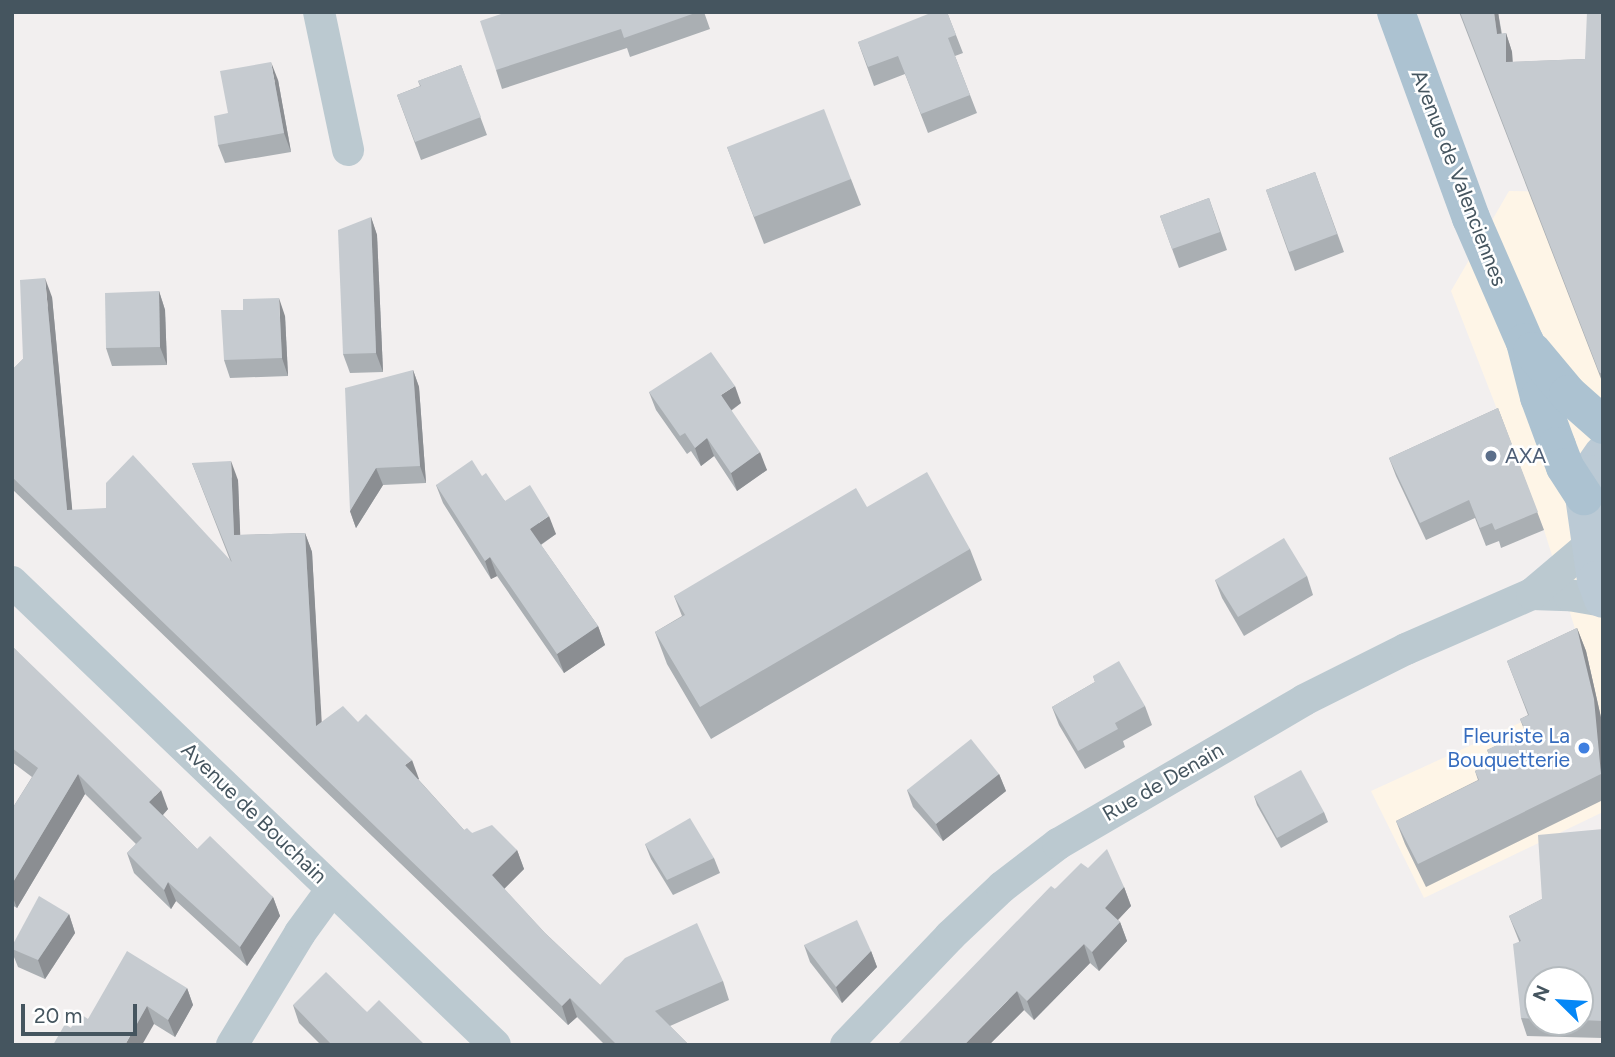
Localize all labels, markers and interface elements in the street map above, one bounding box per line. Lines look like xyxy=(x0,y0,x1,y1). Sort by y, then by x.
street label: Avenue de Valenciennes xyxy=(1406,66,1512,290)
place label: AXA xyxy=(1505,443,1546,469)
marker: AXA xyxy=(1483,448,1499,464)
place label: Fleuriste La Bouquetterie xyxy=(1447,723,1570,773)
street label: Avenue de Bouchain xyxy=(176,737,332,889)
street label: Rue de Denain xyxy=(1098,737,1228,827)
marker: Fleuriste La Bouquetterie xyxy=(1576,740,1592,756)
north arrow xyxy=(1524,966,1594,1036)
text: N xyxy=(1528,982,1555,1004)
scale bar xyxy=(24,990,140,1034)
text: 20 m xyxy=(34,1003,82,1028)

